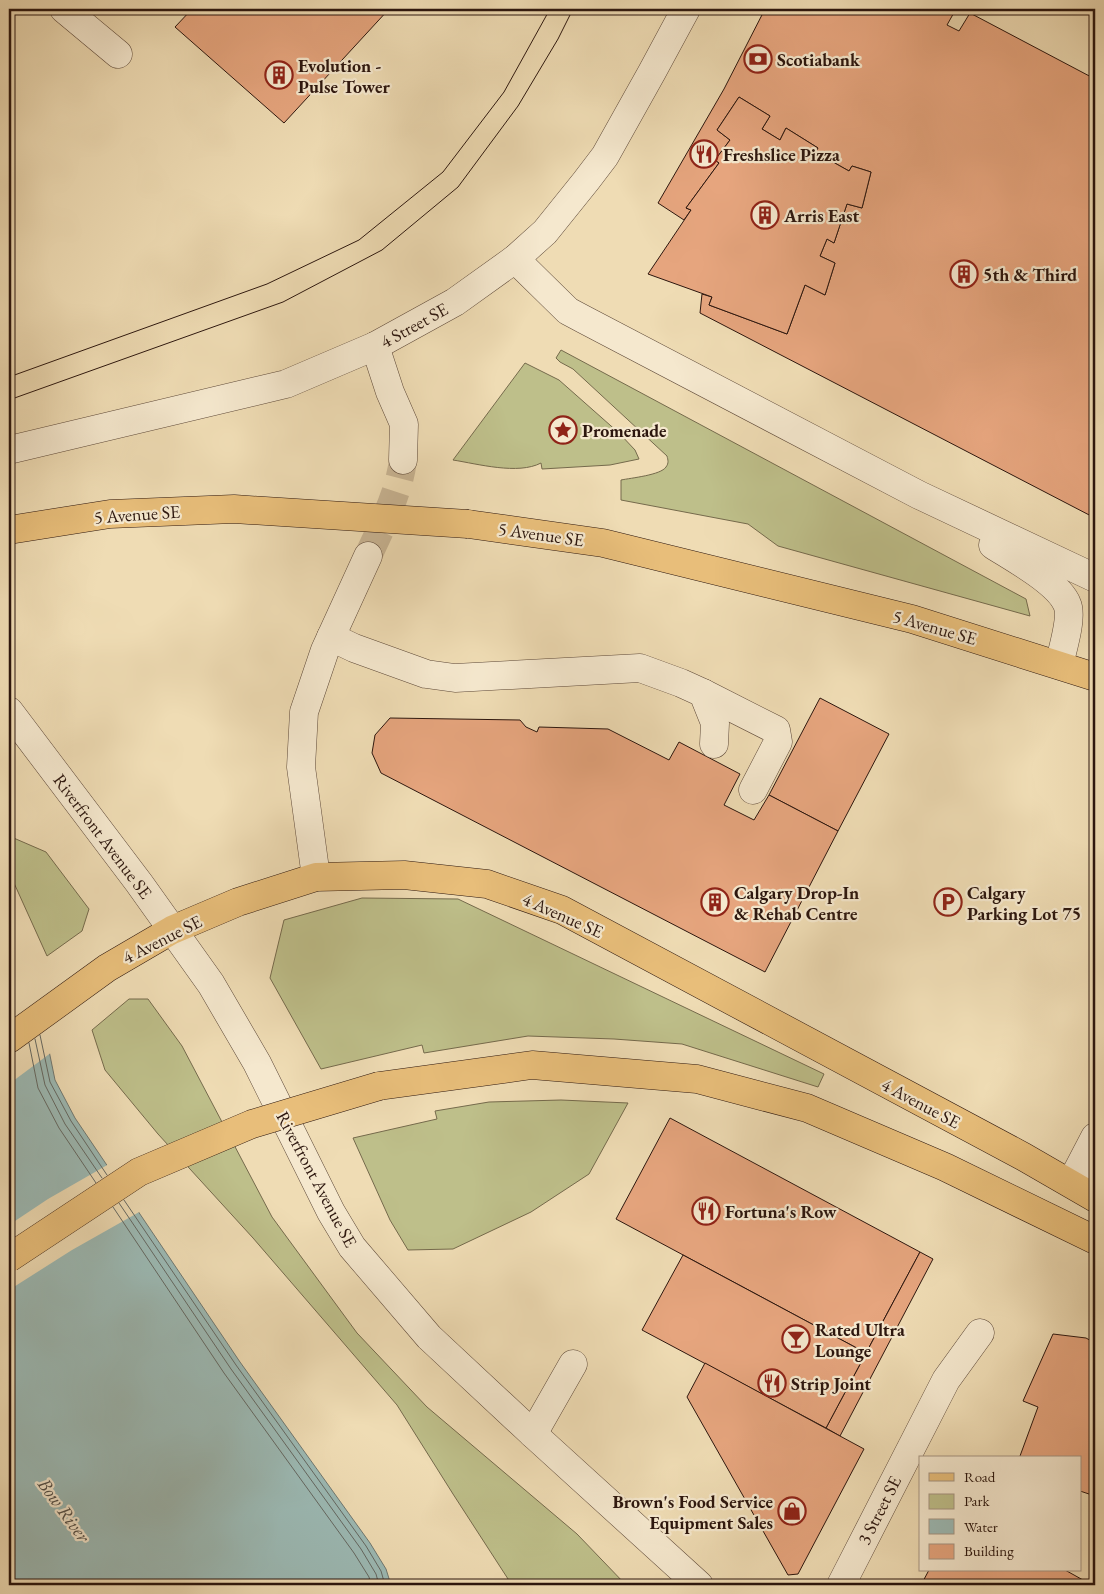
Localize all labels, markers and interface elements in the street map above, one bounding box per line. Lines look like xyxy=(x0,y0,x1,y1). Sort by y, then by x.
bank icon: Scotiabank xyxy=(743,44,773,74)
place label: Scotiabank xyxy=(777,48,861,71)
place label: Evolution - Pulse Tower xyxy=(298,54,391,98)
building icon: Evolution - Pulse Tower xyxy=(264,60,294,90)
restaurant icon: Freshslice Pizza xyxy=(689,139,719,169)
place label: Freshslice Pizza xyxy=(723,143,840,166)
building icon: Arris East xyxy=(750,200,780,230)
place label: Arris East xyxy=(783,204,860,227)
building icon: 5th & Third xyxy=(949,259,979,289)
place label: 5th & Third xyxy=(983,263,1077,286)
street label: 4 Street SE xyxy=(376,297,452,353)
place icon: Promenade xyxy=(548,415,578,445)
place label: Promenade xyxy=(582,419,667,442)
street label: 5 Avenue SE xyxy=(93,500,181,528)
street label: 5 Avenue SE xyxy=(497,517,585,551)
street label: 5 Avenue SE xyxy=(890,604,980,650)
street label: Riverfront Avenue SE xyxy=(48,769,158,903)
place label: Calgary Drop-In & Rehab Centre xyxy=(734,881,859,925)
place label: Calgary Parking Lot 75 xyxy=(967,881,1081,925)
street label: 4 Avenue SE xyxy=(519,887,607,943)
building icon: Calgary Drop-In & Rehab Centre xyxy=(700,887,730,917)
parking icon: Calgary Parking Lot 75 xyxy=(933,887,963,917)
street label: 4 Avenue SE xyxy=(118,909,206,969)
street label: 4 Avenue SE xyxy=(878,1073,964,1133)
street label: Riverfront Avenue SE xyxy=(271,1107,363,1251)
restaurant icon: Fortuna's Row xyxy=(691,1196,721,1226)
place label: Fortuna's Row xyxy=(725,1200,837,1223)
place label: Rated Ultra Lounge xyxy=(815,1318,905,1362)
bar icon: Rated Ultra Lounge xyxy=(781,1324,811,1354)
restaurant icon: Strip Joint xyxy=(757,1368,787,1398)
place label: Strip Joint xyxy=(791,1372,871,1395)
legend xyxy=(919,1456,1082,1572)
text: Road xyxy=(964,1467,996,1486)
water label: Bow River xyxy=(32,1472,96,1548)
street label: 3 Street SE xyxy=(852,1472,906,1548)
place label: Brown's Food Service Equipment Sales xyxy=(612,1490,773,1534)
text: Park xyxy=(964,1491,991,1510)
shop icon: Brown's Food Service Equipment Sales xyxy=(777,1496,807,1526)
text: Water xyxy=(964,1517,998,1536)
text: Building xyxy=(964,1541,1014,1560)

